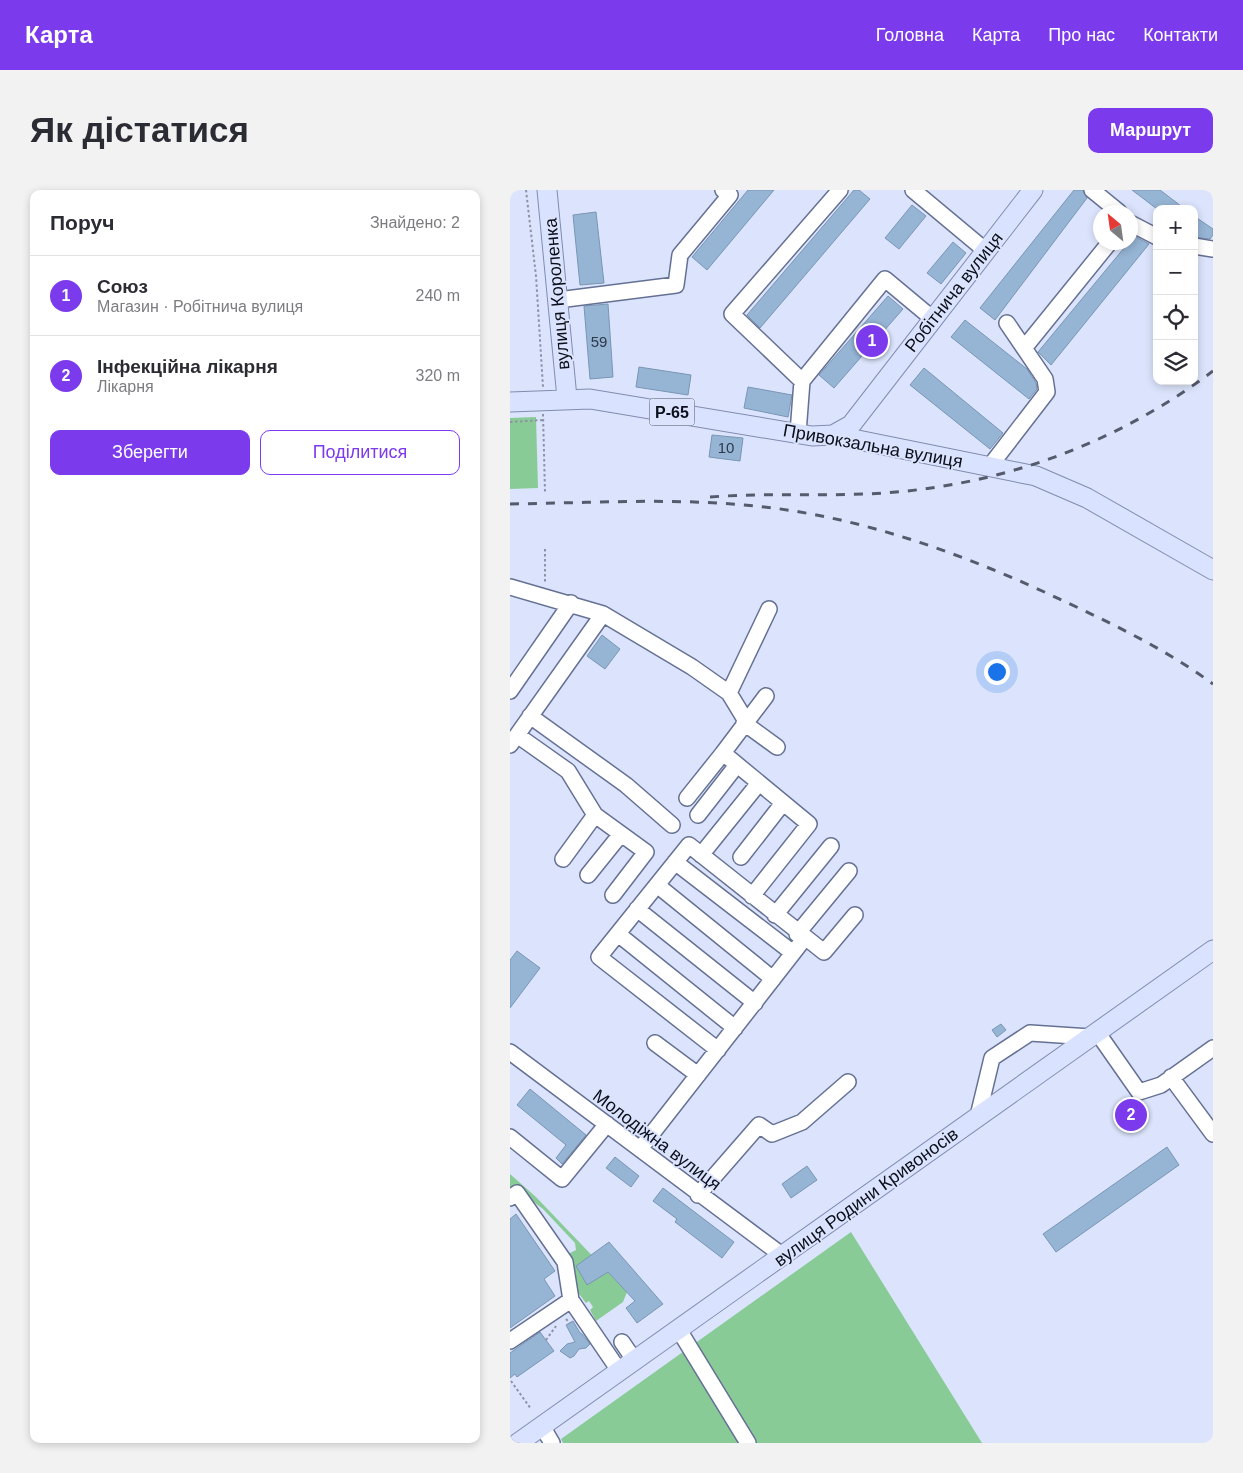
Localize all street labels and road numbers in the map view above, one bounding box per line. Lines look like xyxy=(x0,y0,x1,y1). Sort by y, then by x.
street label: вулиця Короленка xyxy=(540,216,574,371)
street label: Робітнича вулиця xyxy=(901,228,1007,356)
road number: Р-65 xyxy=(650,398,694,426)
street label: Привокзальна вулиця xyxy=(782,420,964,472)
street label: Молодіжна вулиця xyxy=(589,1085,725,1195)
street label: вулиця Родини Кривоносів xyxy=(770,1124,962,1270)

